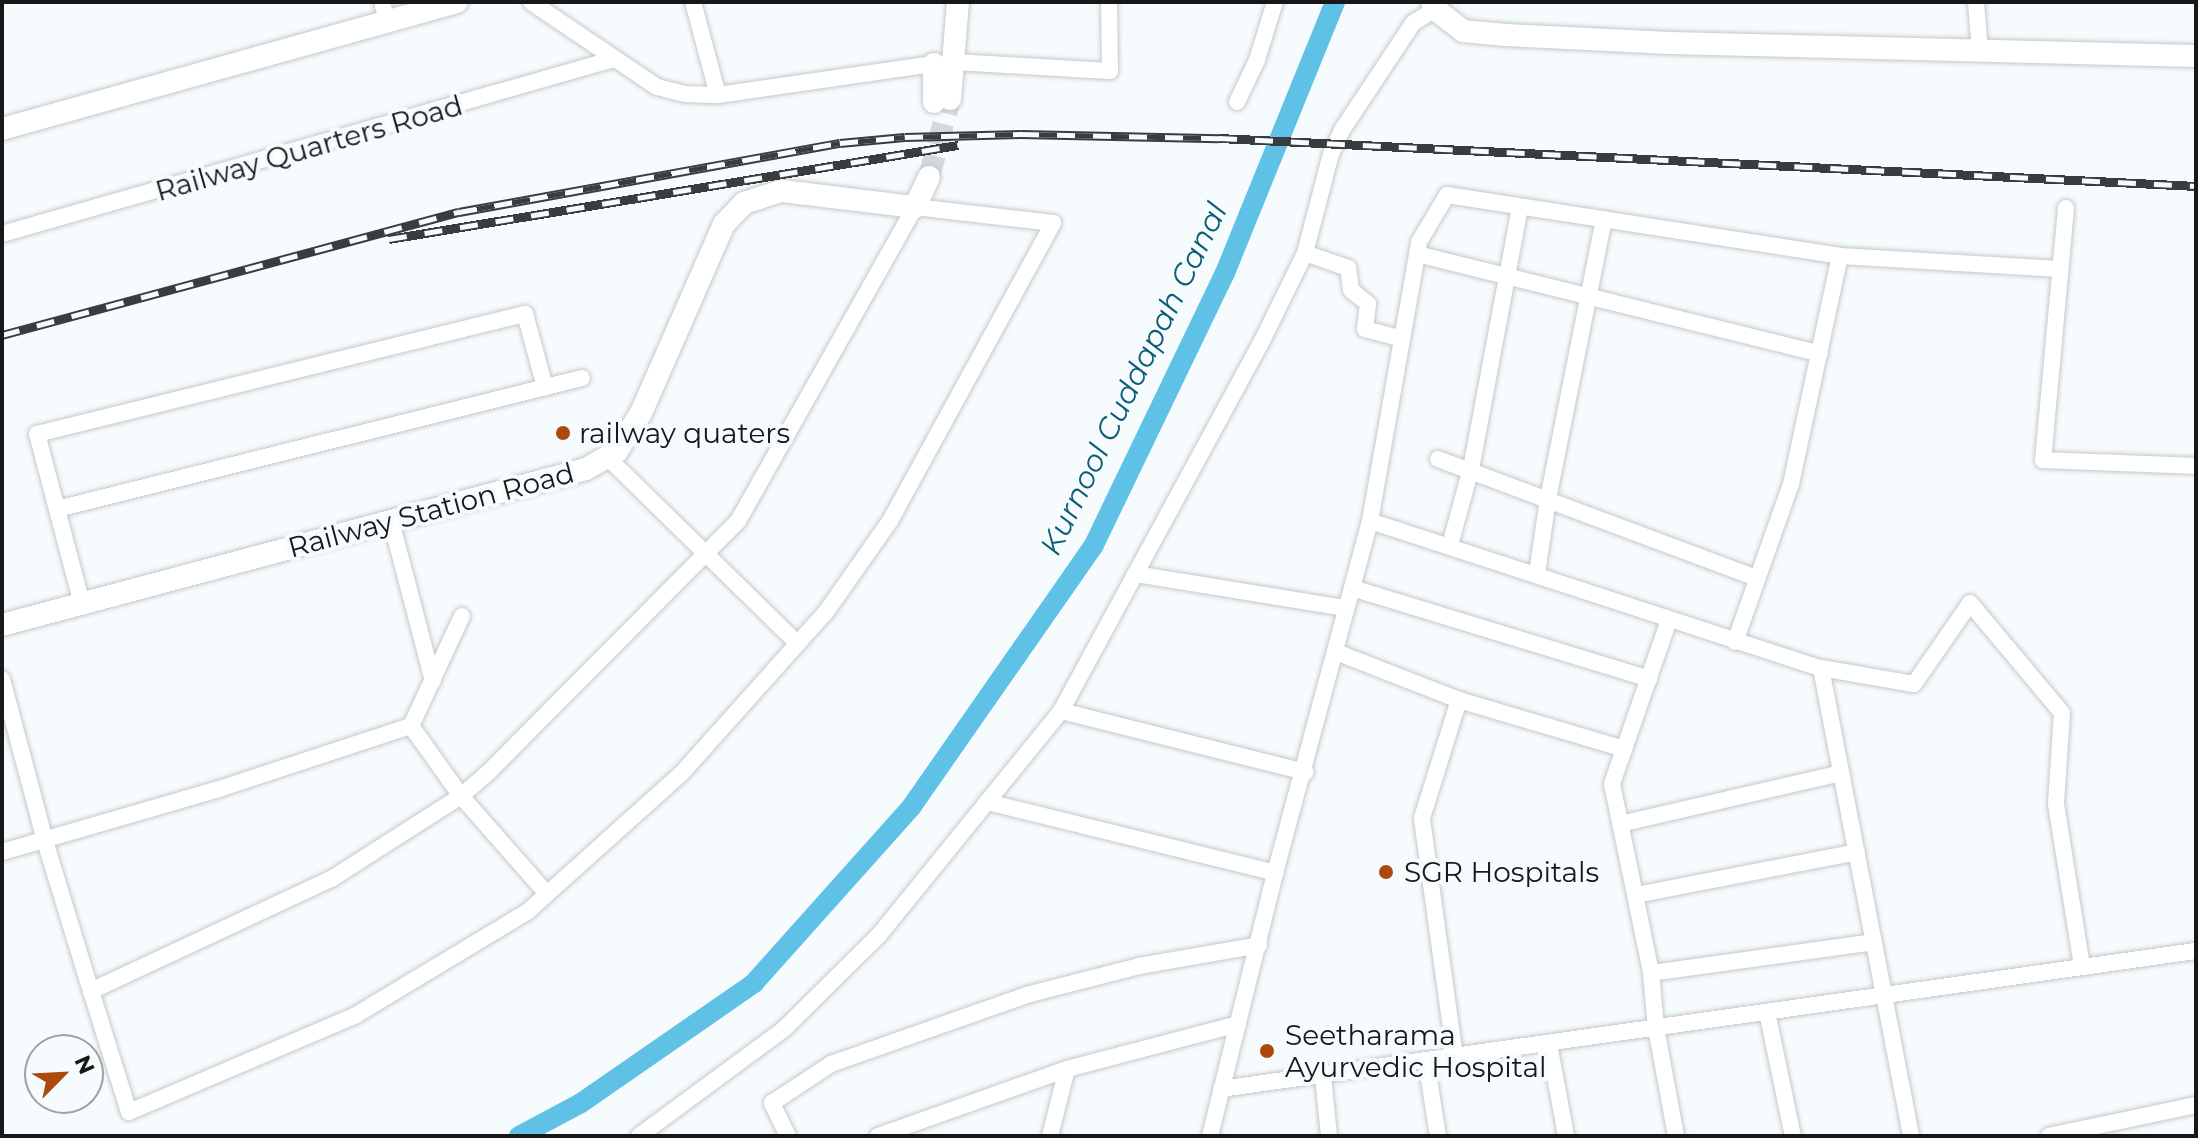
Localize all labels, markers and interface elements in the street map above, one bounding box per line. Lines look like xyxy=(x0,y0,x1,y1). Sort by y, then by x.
street label: Railway Quarters Road xyxy=(152,88,466,208)
water label: Kurnool Cuddapah Canal xyxy=(1033,197,1235,561)
place label: railway quaters xyxy=(579,416,790,450)
marker: railway quaters xyxy=(554,424,572,442)
street label: Railway Station Road xyxy=(284,456,578,564)
place label: SGR Hospitals xyxy=(1404,855,1599,889)
marker: SGR Hospitals xyxy=(1375,861,1397,883)
place label: Seetharama Ayurvedic Hospital xyxy=(1285,1018,1546,1084)
north arrow xyxy=(24,1034,104,1114)
marker: Seetharama Ayurvedic Hospital xyxy=(1256,1040,1278,1062)
text: N xyxy=(69,1051,101,1078)

